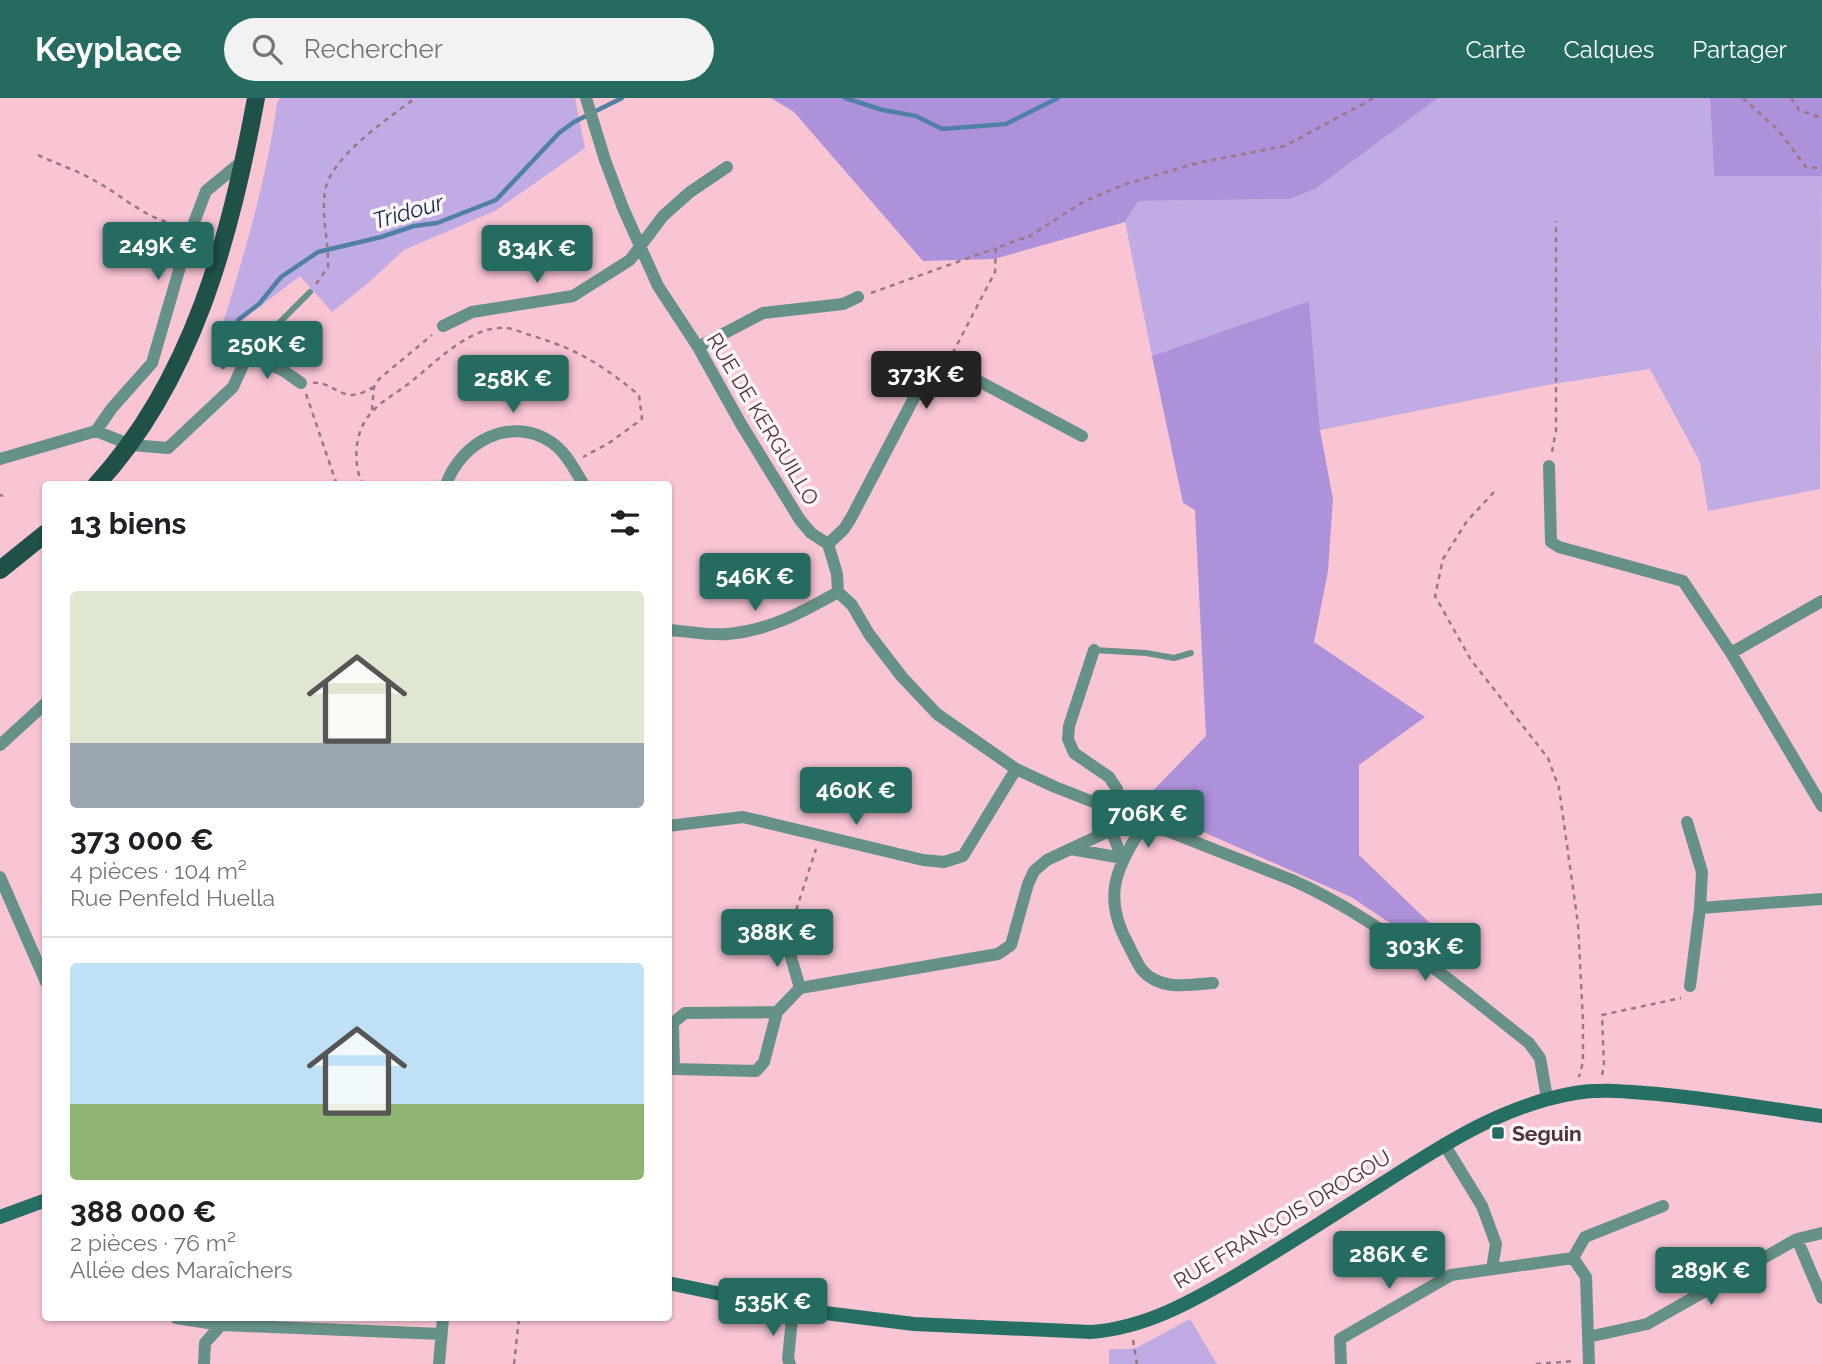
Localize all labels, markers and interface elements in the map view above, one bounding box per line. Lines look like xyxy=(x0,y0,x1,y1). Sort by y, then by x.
search box xyxy=(224,18,714,81)
text: Keyplace xyxy=(35,30,182,69)
icon: search xyxy=(248,30,286,68)
text: Rechercher xyxy=(304,34,443,64)
text: Carte xyxy=(1466,35,1525,64)
text: Calques xyxy=(1563,35,1654,64)
text: Partager xyxy=(1692,35,1787,64)
water label: Tridour xyxy=(369,188,448,234)
pin: 249K € xyxy=(101,222,215,282)
pin: 834K € xyxy=(480,226,594,285)
text: 249K € xyxy=(119,231,197,258)
text: 834K € xyxy=(498,234,576,261)
pin: 250K € xyxy=(210,322,324,381)
street label: RUE DE KERGUILLO xyxy=(702,328,824,510)
text: 250K € xyxy=(228,330,306,357)
pin: 373K € xyxy=(869,352,983,411)
pin: 258K € xyxy=(456,356,570,415)
text: 373K € xyxy=(887,360,965,387)
text: 258K € xyxy=(474,364,552,391)
icon: filters xyxy=(606,504,644,542)
text: 13 biens xyxy=(70,506,186,541)
pin: 546K € xyxy=(698,554,812,613)
text: 546K € xyxy=(716,562,794,589)
icon: home xyxy=(294,636,420,762)
pin: 460K € xyxy=(799,768,913,827)
text: 460K € xyxy=(816,776,896,803)
pin: 706K € xyxy=(1091,790,1205,850)
text: 706K € xyxy=(1108,799,1188,826)
text: 373 000 € xyxy=(70,822,214,857)
text: 4 pièces · 104 m² xyxy=(70,857,247,884)
text: Rue Penfeld Huella xyxy=(70,884,275,911)
pin: 388K € xyxy=(720,910,834,969)
text: 388K € xyxy=(737,918,817,945)
pin: 303K € xyxy=(1368,924,1482,983)
text: 303K € xyxy=(1386,932,1464,959)
icon: home xyxy=(294,1008,420,1134)
place label: Seguin xyxy=(1512,1121,1582,1146)
marker: Seguin xyxy=(1490,1125,1506,1141)
street label: RUE FRANÇOIS DROGOU xyxy=(1169,1144,1395,1294)
text: 388 000 € xyxy=(70,1194,217,1229)
text: 2 pièces · 76 m² xyxy=(70,1229,236,1256)
pin: 286K € xyxy=(1332,1232,1446,1291)
text: 286K € xyxy=(1349,1240,1429,1267)
pin: 289K € xyxy=(1654,1248,1768,1307)
text: Allée des Maraîchers xyxy=(70,1256,293,1283)
text: 289K € xyxy=(1671,1256,1751,1283)
pin: 535K € xyxy=(716,1278,830,1338)
text: 535K € xyxy=(734,1287,812,1314)

